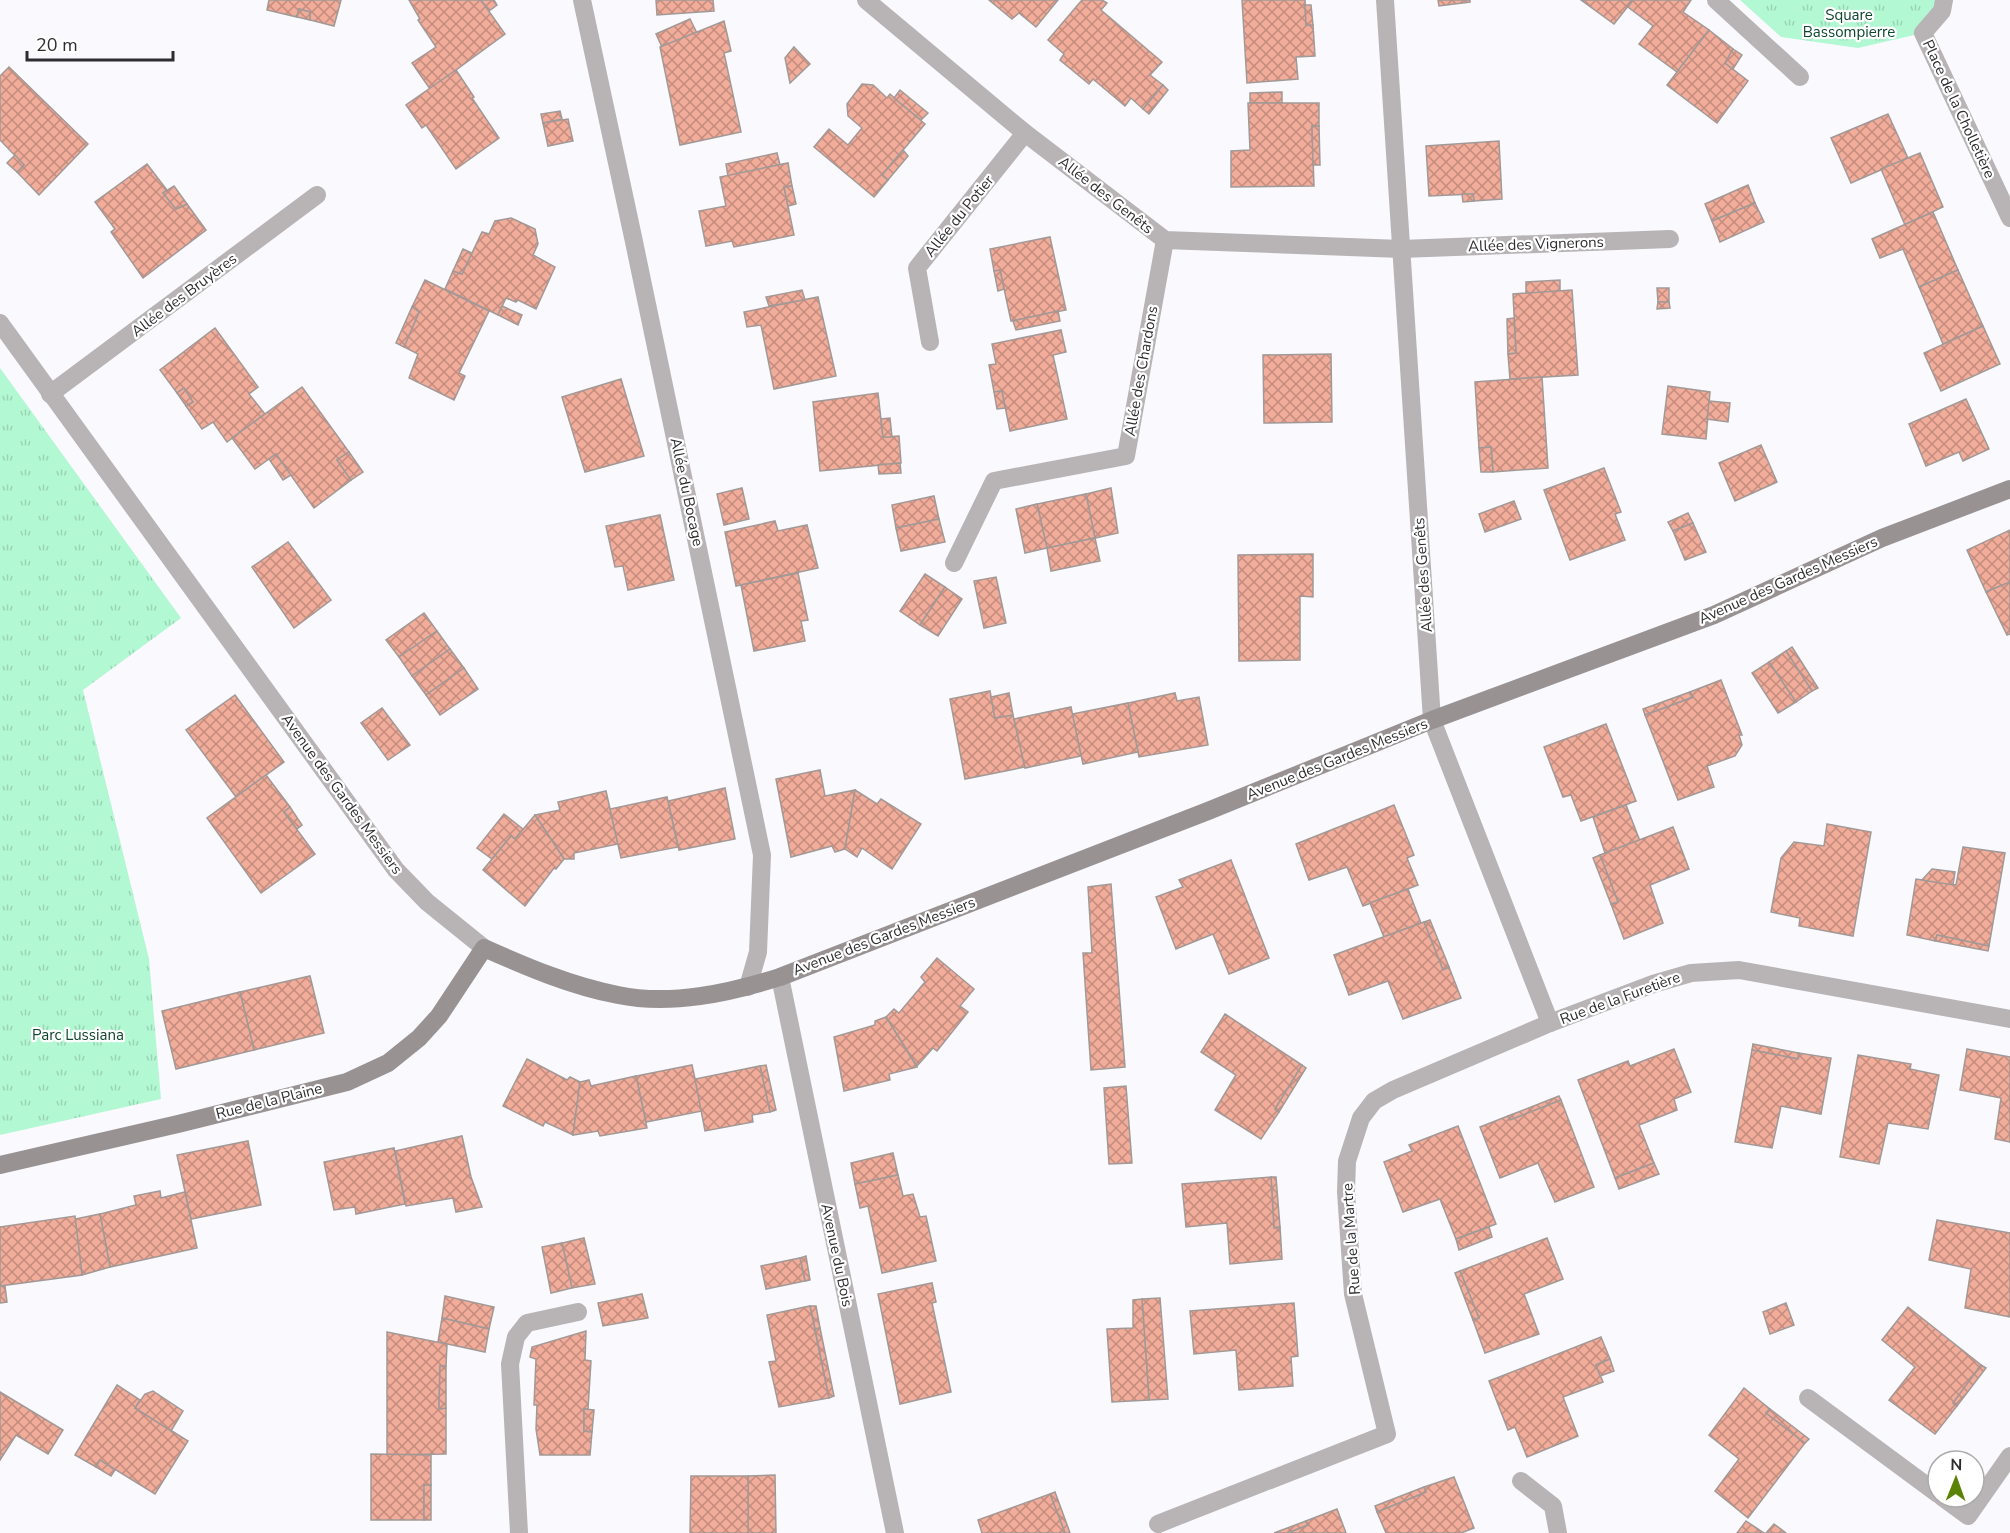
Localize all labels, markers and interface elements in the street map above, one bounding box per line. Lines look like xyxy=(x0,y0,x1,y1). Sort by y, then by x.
park label: Square Bassompierre xyxy=(1803,5,1895,42)
scale bar xyxy=(27,24,172,62)
text: 20 m xyxy=(36,33,78,57)
street label: Place de la Cholletière xyxy=(1918,36,2000,182)
street label: Allée des Genêts xyxy=(1054,152,1158,238)
street label: Allée du Potier xyxy=(920,170,999,261)
street label: Allée des Vignerons xyxy=(1468,232,1604,256)
street label: Allée des Bruyères xyxy=(127,249,241,341)
street label: Allée des Chardons xyxy=(1120,304,1162,438)
street label: Allée du Bocage xyxy=(666,436,708,548)
street label: Allée des Genêts xyxy=(1409,517,1437,633)
street label: Avenue des Gardes Messiers xyxy=(1695,531,1881,629)
street label: Avenue des Gardes Messiers xyxy=(277,710,407,878)
street label: Avenue des Gardes Messiers xyxy=(1243,713,1431,805)
street label: Avenue des Gardes Messiers xyxy=(790,892,978,980)
street label: Rue de la Furetière xyxy=(1557,967,1683,1029)
park label: Parc Lussiana xyxy=(32,1025,124,1045)
street label: Rue de la Plaine xyxy=(214,1078,324,1124)
street label: Rue de la Martre xyxy=(1337,1182,1365,1296)
street label: Avenue du Bois xyxy=(816,1202,858,1308)
north arrow xyxy=(1926,1449,1986,1509)
text: N xyxy=(1950,1454,1962,1476)

